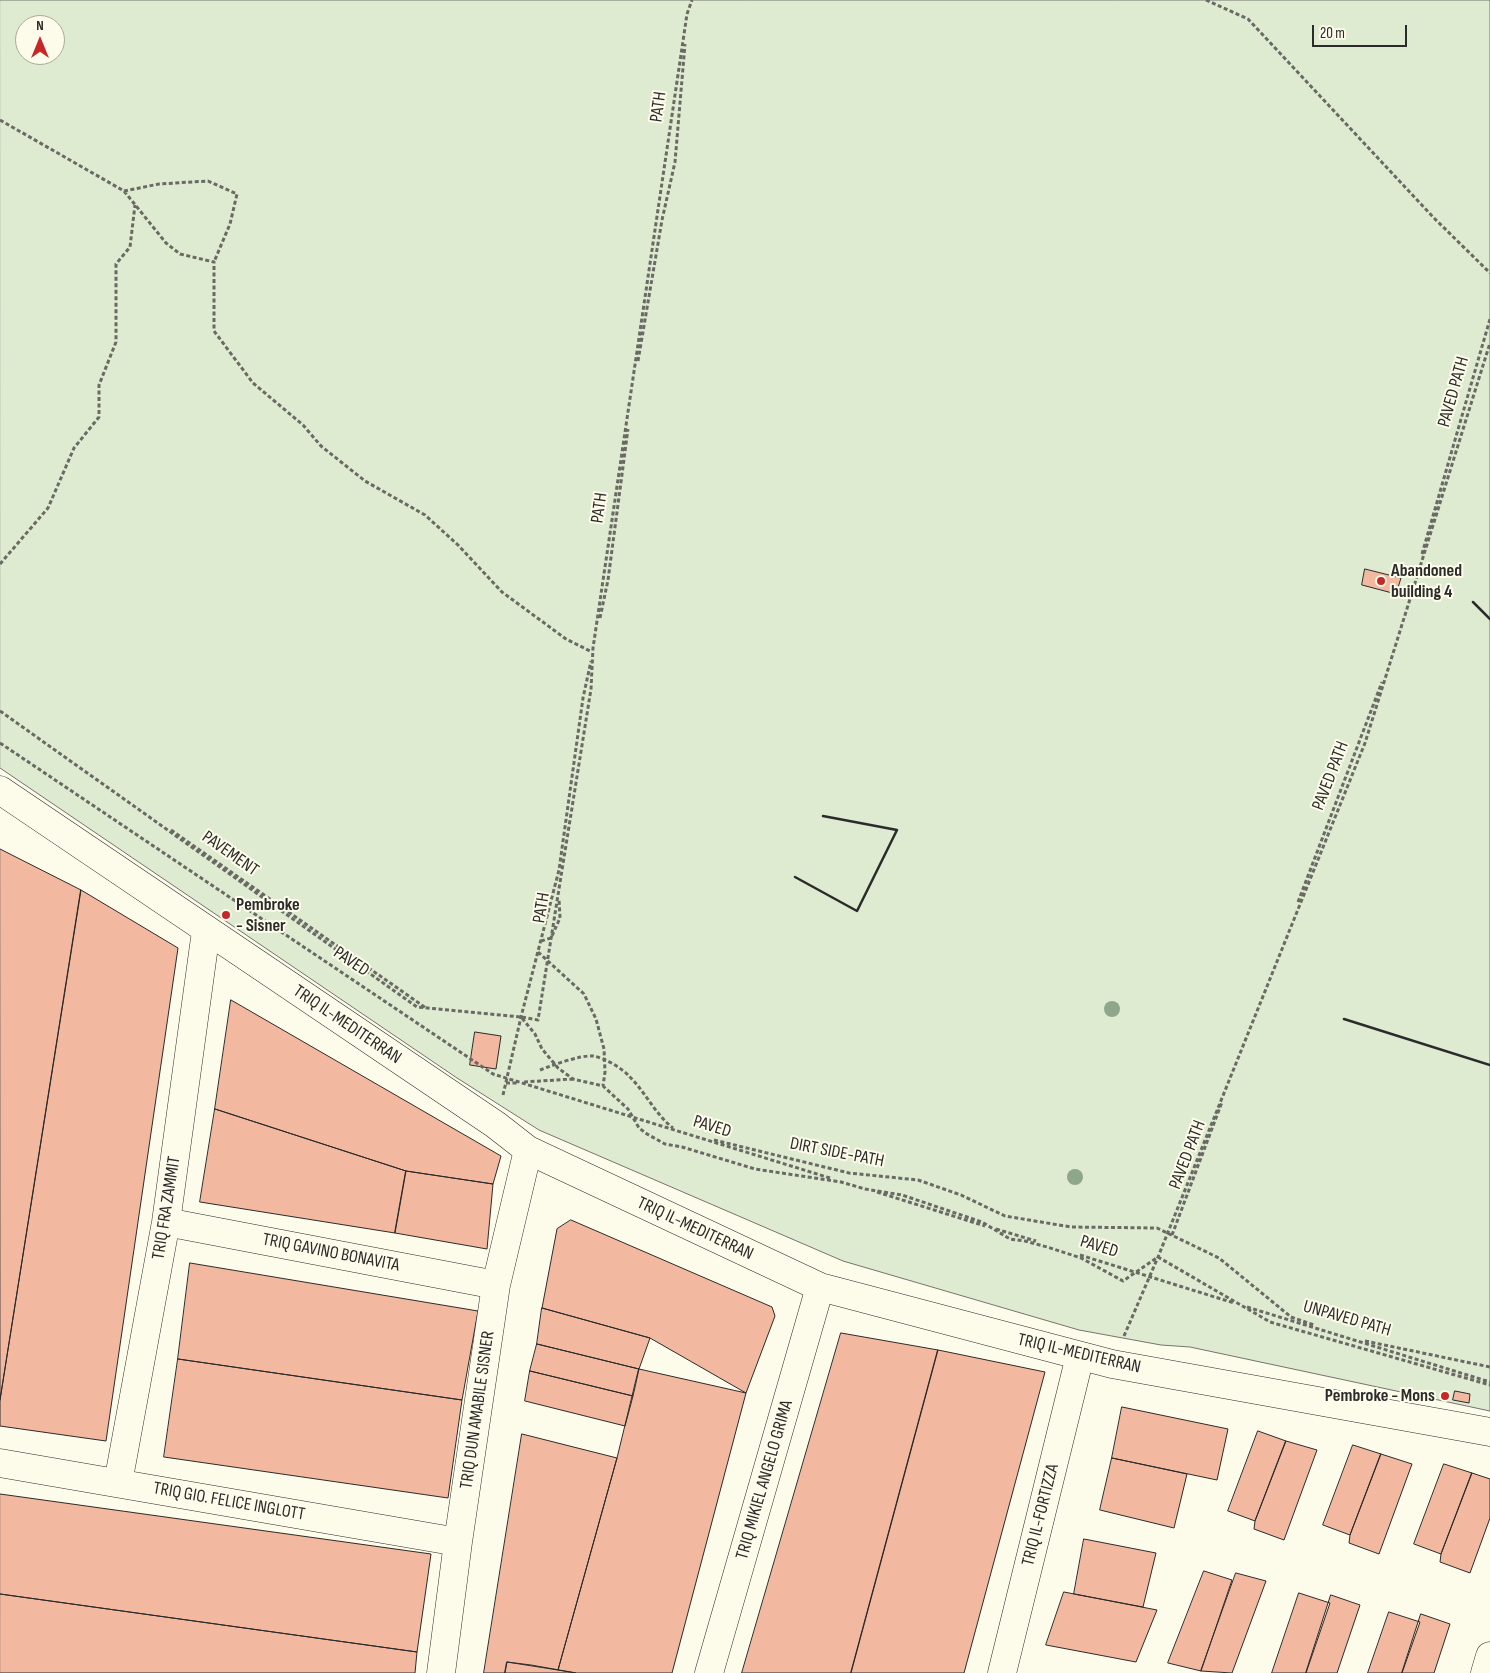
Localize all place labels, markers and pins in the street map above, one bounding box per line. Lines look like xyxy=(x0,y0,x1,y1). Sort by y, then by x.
place label: Abandoned building 4 xyxy=(1391,560,1462,602)
marker: Abandoned building 4 xyxy=(1375,575,1387,587)
place label: Pembroke - Sisner xyxy=(236,894,300,936)
marker: Pembroke - Sisner xyxy=(220,909,232,921)
place label: Pembroke - Mons xyxy=(1325,1385,1435,1407)
marker: Pembroke - Mons xyxy=(1439,1390,1451,1402)

